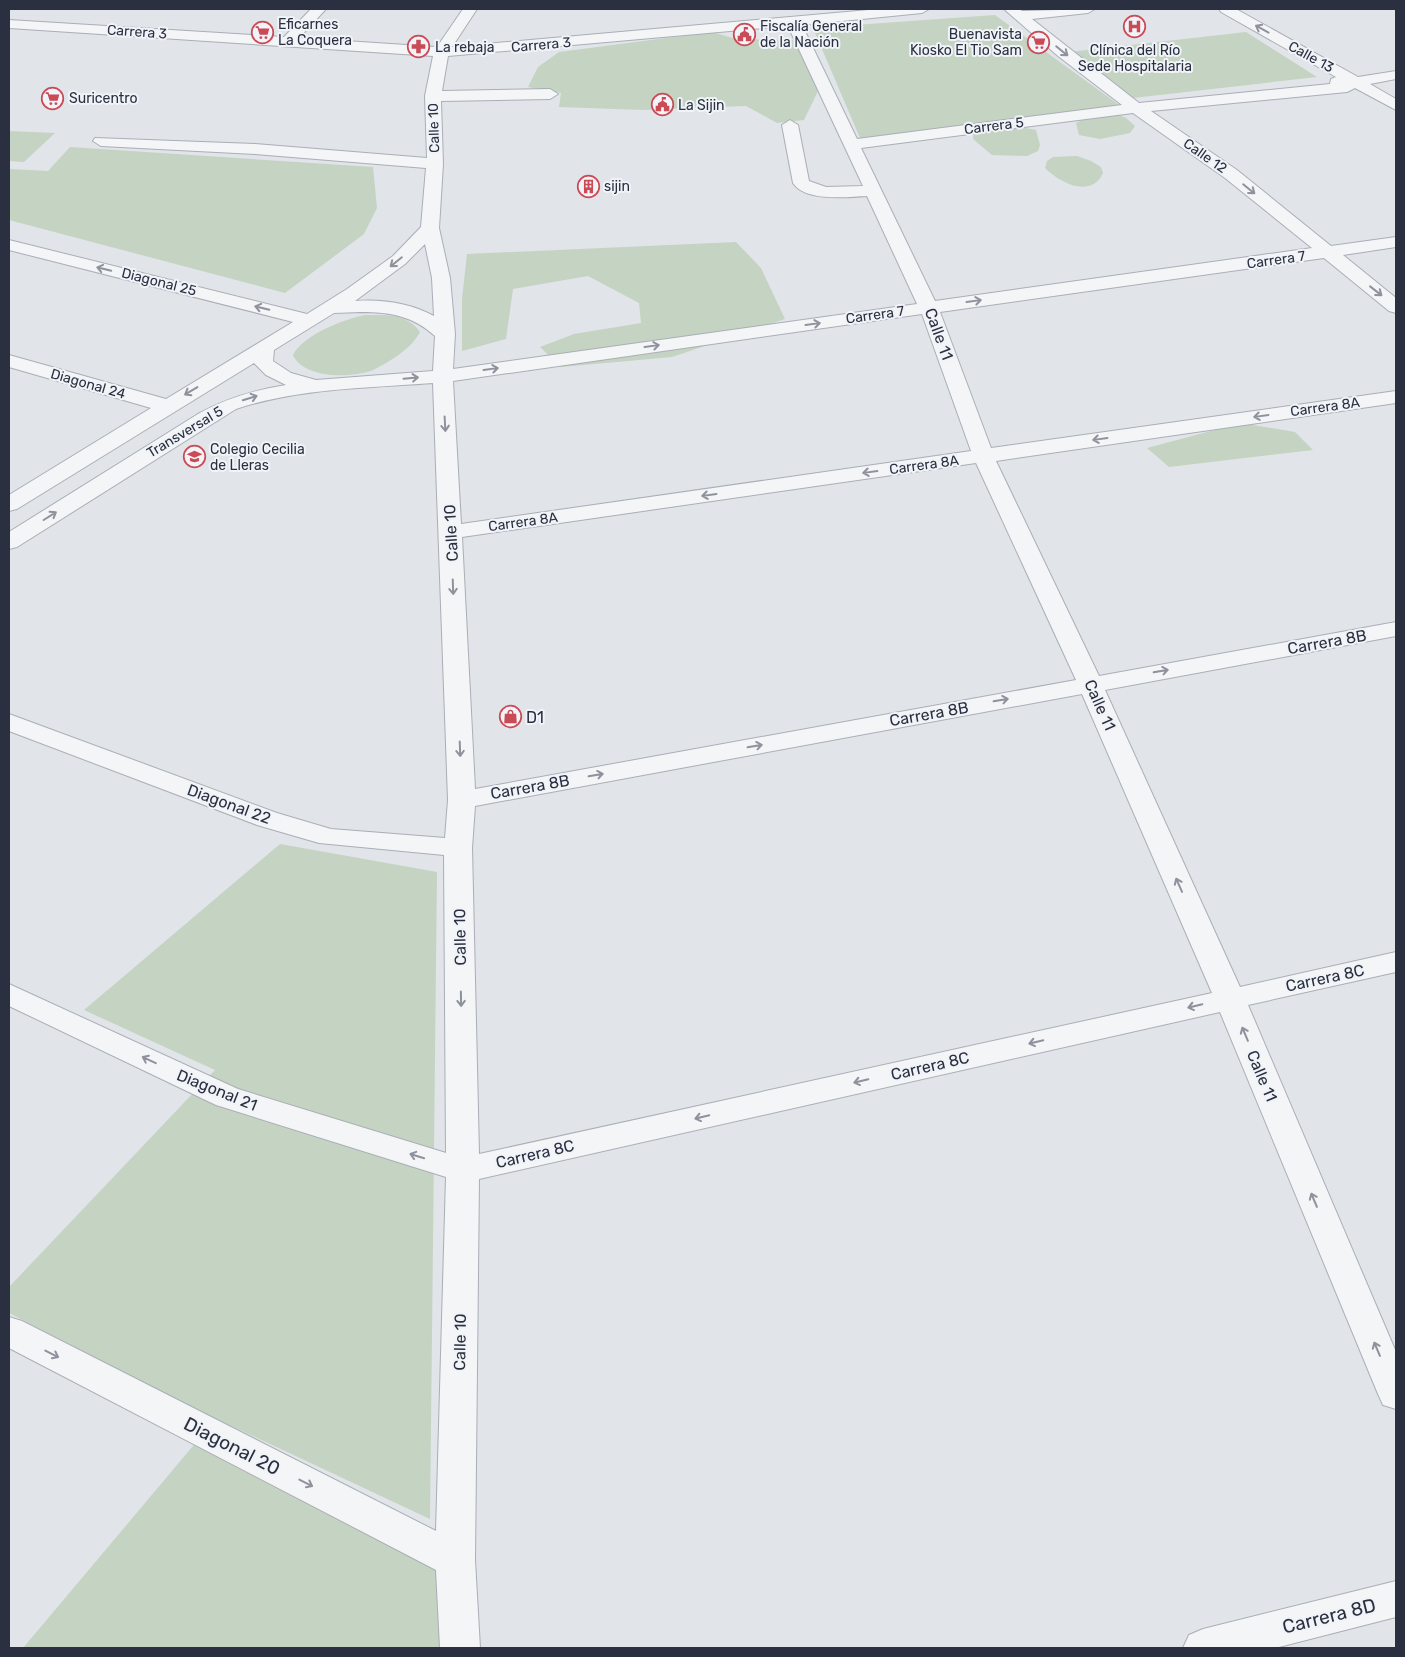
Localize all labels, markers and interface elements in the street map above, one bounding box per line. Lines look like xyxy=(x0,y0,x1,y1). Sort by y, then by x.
hospital icon: Clínica del Río Sede Hospitalaria xyxy=(1123,15,1147,39)
place label: Eficarnes La Coquera xyxy=(278,16,352,49)
place label: Fiscalía General de la Nación xyxy=(760,18,862,51)
supermarket icon: Eficarnes La Coquera xyxy=(250,20,274,44)
street label: Carrera 3 xyxy=(106,21,168,43)
public building icon: Fiscalía General de la Nación xyxy=(732,22,756,46)
one-way arrow xyxy=(1256,24,1270,34)
place label: Buenavista Kiosko El Tio Sam xyxy=(910,26,1022,59)
supermarket icon: Buenavista Kiosko El Tio Sam xyxy=(1026,30,1050,54)
street label: Carrera 3 xyxy=(510,34,572,56)
pharmacy icon: La rebaja xyxy=(407,35,431,59)
street label: Calle 13 xyxy=(1285,38,1337,76)
place label: La rebaja xyxy=(435,39,495,56)
place label: Clínica del Río Sede Hospitalaria xyxy=(1078,42,1192,75)
one-way arrow xyxy=(1055,46,1068,57)
supermarket icon: Suricentro xyxy=(41,86,65,110)
place label: Suricentro xyxy=(69,90,138,107)
public building icon: La Sijin xyxy=(650,93,674,117)
place label: La Sijin xyxy=(678,97,725,114)
street label: Calle 10 xyxy=(425,103,443,153)
street label: Carrera 5 xyxy=(963,114,1025,138)
street label: Calle 12 xyxy=(1180,135,1230,177)
building icon: sijin xyxy=(576,174,600,198)
place label: sijin xyxy=(604,178,630,195)
one-way arrow xyxy=(1242,184,1255,195)
street label: Carrera 7 xyxy=(1246,247,1306,273)
one-way arrow xyxy=(390,256,403,267)
one-way arrow xyxy=(96,264,112,273)
street label: Diagonal 25 xyxy=(120,264,198,300)
one-way arrow xyxy=(1369,285,1382,296)
one-way arrow xyxy=(966,296,982,306)
street label: Carrera 7 xyxy=(845,302,905,328)
one-way arrow xyxy=(254,303,270,312)
street label: Calle 11 xyxy=(921,305,957,363)
one-way arrow xyxy=(805,319,821,329)
one-way arrow xyxy=(644,341,660,351)
one-way arrow xyxy=(483,364,499,374)
street label: Diagonal 24 xyxy=(49,365,128,403)
one-way arrow xyxy=(402,374,418,383)
one-way arrow xyxy=(185,386,199,396)
one-way arrow xyxy=(241,393,257,403)
street label: Carrera 8A xyxy=(1289,394,1361,420)
street label: Transversal 5 xyxy=(144,403,226,461)
one-way arrow xyxy=(1254,412,1270,422)
one-way arrow xyxy=(441,416,450,432)
one-way arrow xyxy=(1093,435,1109,445)
place label: Colegio Cecilia de Lleras xyxy=(210,441,305,474)
school or university icon: Colegio Cecilia de Lleras xyxy=(182,445,206,469)
street label: Carrera 8A xyxy=(888,452,960,478)
one-way arrow xyxy=(863,467,879,477)
one-way arrow xyxy=(702,490,718,500)
street label: Calle 10 xyxy=(440,504,462,562)
street label: Carrera 8A xyxy=(487,509,559,535)
one-way arrow xyxy=(43,511,57,521)
one-way arrow xyxy=(448,578,458,594)
street label: Carrera 8B xyxy=(1286,626,1368,658)
one-way arrow xyxy=(1153,666,1169,676)
street label: Calle 11 xyxy=(1080,677,1120,733)
one-way arrow xyxy=(993,695,1009,705)
street label: Carrera 8B xyxy=(888,698,970,730)
shop icon: D1 xyxy=(498,705,522,729)
place label: D1 xyxy=(526,708,544,727)
one-way arrow xyxy=(747,740,763,750)
one-way arrow xyxy=(455,741,464,757)
one-way arrow xyxy=(587,770,603,779)
street label: Carrera 8B xyxy=(489,771,571,803)
street label: Diagonal 22 xyxy=(185,780,273,828)
one-way arrow xyxy=(1174,878,1184,893)
street label: Calle 10 xyxy=(450,908,470,966)
street label: Carrera 8C xyxy=(1284,960,1366,996)
one-way arrow xyxy=(456,990,466,1007)
one-way arrow xyxy=(1187,1002,1203,1011)
one-way arrow xyxy=(1239,1027,1249,1042)
one-way arrow xyxy=(1029,1038,1045,1047)
street label: Carrera 8C xyxy=(889,1048,971,1084)
street label: Calle 11 xyxy=(1243,1048,1281,1104)
one-way arrow xyxy=(142,1055,157,1065)
street label: Diagonal 21 xyxy=(174,1065,260,1115)
one-way arrow xyxy=(853,1077,869,1086)
one-way arrow xyxy=(694,1113,710,1122)
street label: Carrera 8C xyxy=(494,1136,576,1172)
one-way arrow xyxy=(409,1150,425,1160)
one-way arrow xyxy=(1309,1193,1319,1208)
street label: Calle 10 xyxy=(450,1313,470,1371)
one-way arrow xyxy=(1372,1342,1382,1357)
one-way arrow xyxy=(44,1350,59,1359)
street label: Diagonal 20 xyxy=(180,1412,284,1480)
one-way arrow xyxy=(298,1479,313,1489)
street label: Carrera 8D xyxy=(1280,1593,1378,1639)

